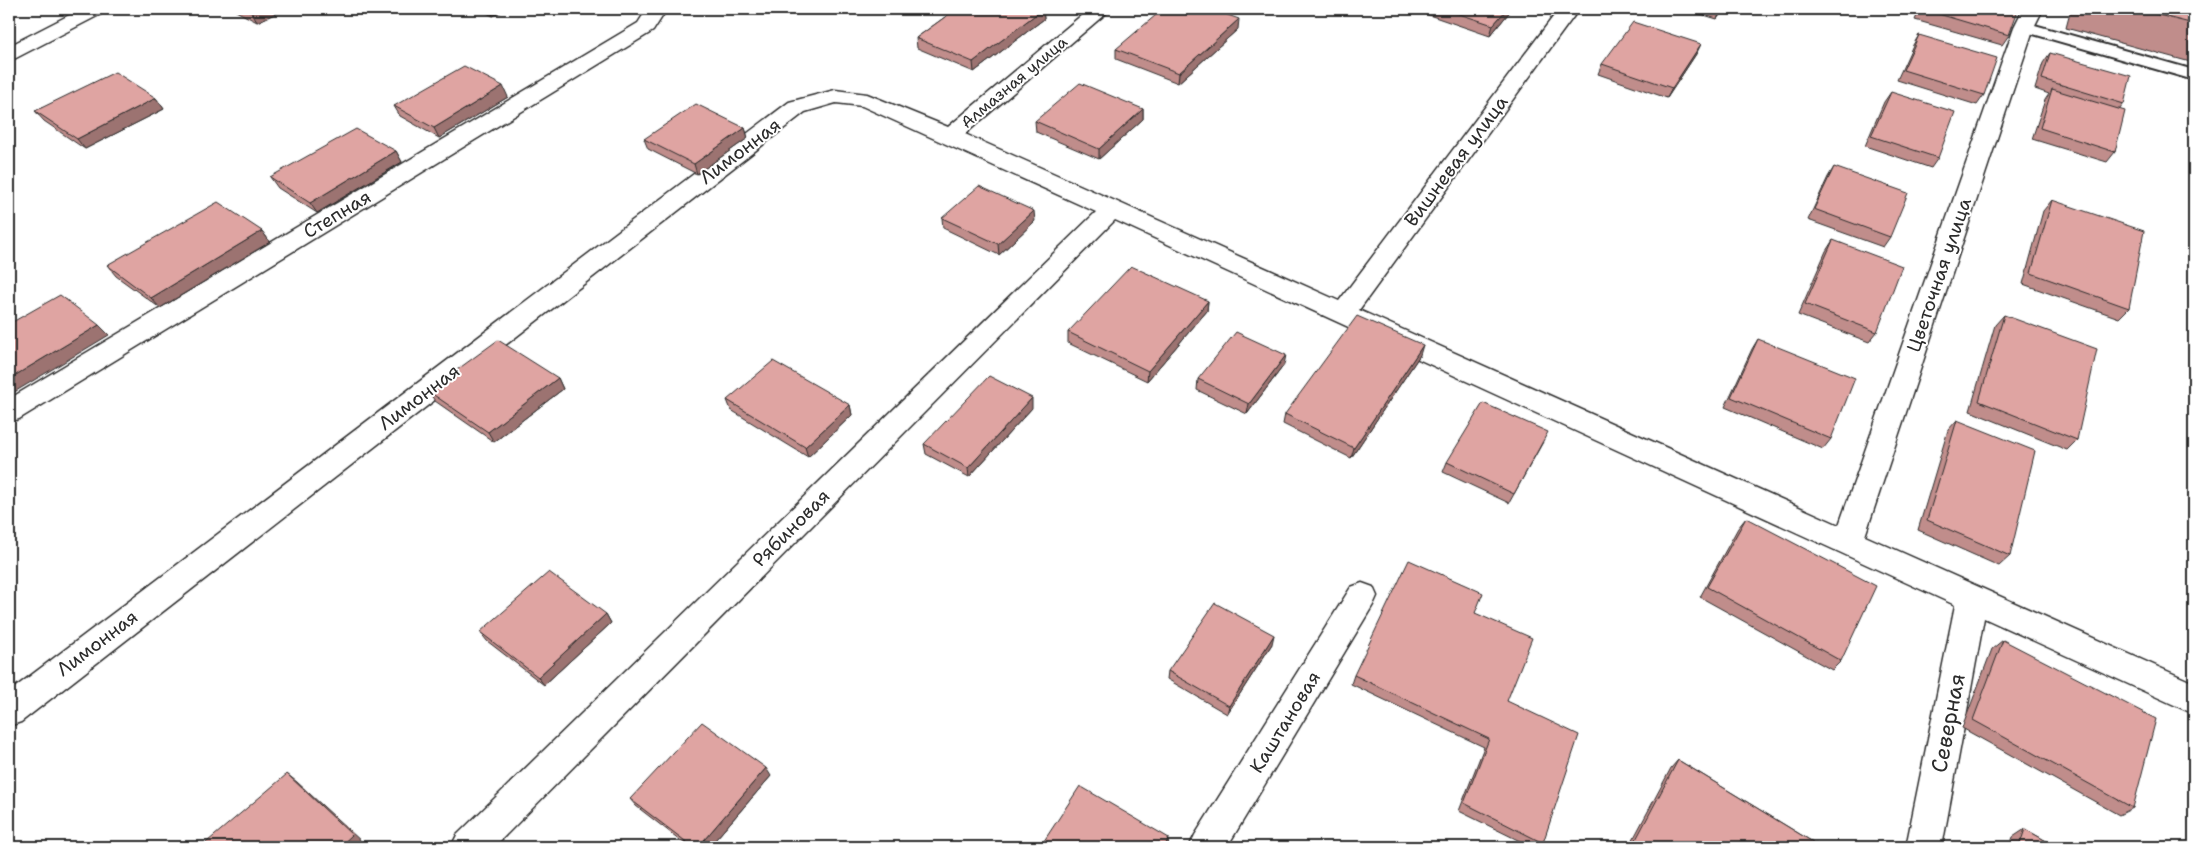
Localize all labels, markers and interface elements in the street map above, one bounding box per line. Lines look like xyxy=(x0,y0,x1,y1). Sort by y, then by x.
street label: Алмазная улица xyxy=(956,31,1072,133)
street label: Вишневая улица xyxy=(1398,90,1514,232)
street label: Лимонная xyxy=(694,112,786,190)
street label: Степная xyxy=(299,184,375,244)
street label: Цветочная улица xyxy=(1901,194,1977,355)
street label: Лимонная xyxy=(373,358,465,436)
street label: Рябиновая xyxy=(747,484,835,572)
street label: Лимонная xyxy=(51,604,143,682)
street label: Каштановая xyxy=(1244,666,1326,778)
street label: Северная xyxy=(1924,671,1972,775)

